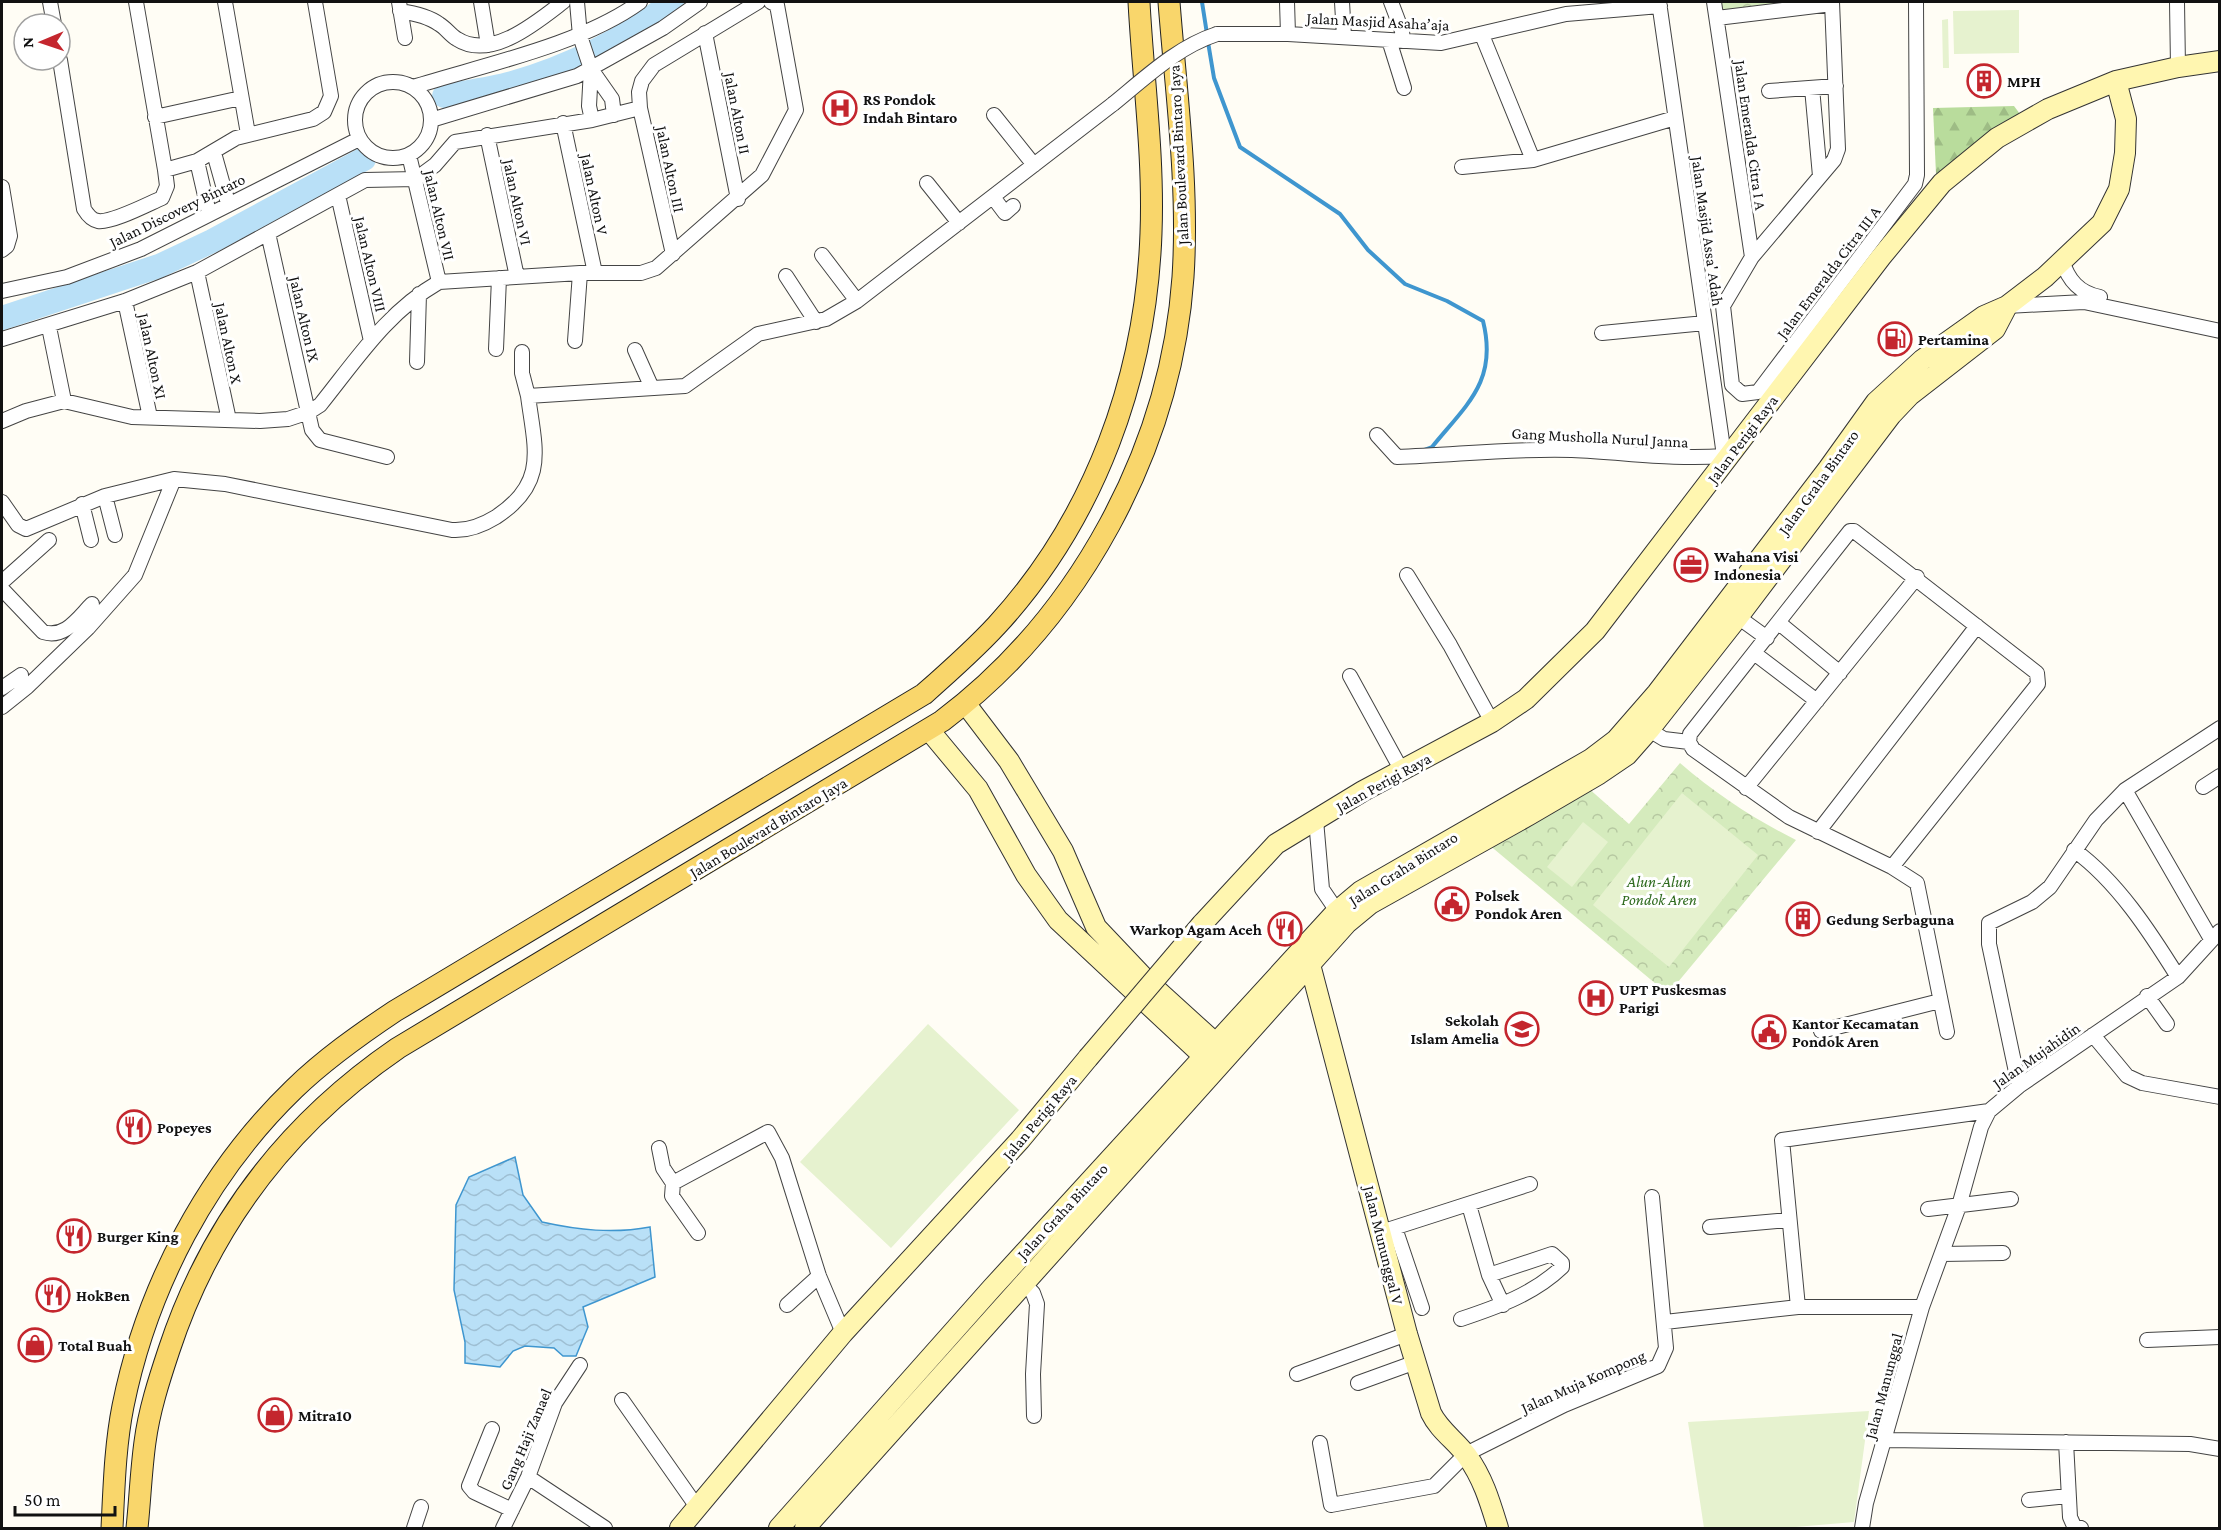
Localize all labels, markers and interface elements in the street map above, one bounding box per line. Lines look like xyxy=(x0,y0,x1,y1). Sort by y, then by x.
street label: Jalan Masjid Asaha’aja xyxy=(1304,9,1450,35)
north arrow xyxy=(12,12,72,72)
text: N xyxy=(19,37,36,48)
street label: Jalan Emeralda Citra I A xyxy=(1730,57,1770,212)
building icon: MPH xyxy=(1966,63,2002,99)
street label: Jalan Boulevard Bintaro Jaya xyxy=(1165,64,1193,247)
street label: Jalan Alton II xyxy=(720,69,754,156)
place label: MPH xyxy=(2007,73,2041,90)
hospital icon: RS Pondok Indah Bintaro xyxy=(822,90,858,126)
place label: RS Pondok Indah Bintaro xyxy=(863,91,957,126)
street label: Jalan Alton III xyxy=(652,122,688,214)
street label: Jalan Alton V xyxy=(576,150,612,237)
street label: Jalan Masjid Assa' Adah xyxy=(1687,153,1726,308)
street label: Jalan Alton VI xyxy=(499,156,535,247)
street label: Jalan Alton VII xyxy=(419,166,458,262)
street label: Jalan Discovery Bintaro xyxy=(105,170,248,252)
street label: Jalan Emeralda Citra III A xyxy=(1772,202,1885,344)
street label: Jalan Alton VIII xyxy=(350,213,390,314)
street label: Jalan Alton IX xyxy=(285,273,323,365)
street label: Jalan Alton X xyxy=(210,299,246,386)
street label: Jalan Alton XI xyxy=(134,310,170,401)
fuel station icon: Pertamina xyxy=(1877,321,1913,357)
place label: Pertamina xyxy=(1918,331,1989,348)
street label: Jalan Perigi Raya xyxy=(1703,392,1782,489)
street label: Gang Musholla Nurul Janna xyxy=(1511,424,1690,452)
street label: Jalan Graha Bintaro xyxy=(1774,427,1863,540)
office icon: Wahana Visi Indonesia xyxy=(1673,547,1709,583)
place label: Wahana Visi Indonesia xyxy=(1713,548,1799,583)
street label: Jalan Perigi Raya xyxy=(1331,749,1435,817)
street label: Jalan Boulevard Bintaro Jaya xyxy=(685,773,851,883)
street label: Jalan Graha Bintaro xyxy=(1344,828,1461,911)
park label: Alun-Alun Pondok Aren xyxy=(1621,873,1697,908)
public building icon: Polsek Pondok Aren xyxy=(1434,886,1470,922)
place label: Polsek Pondok Aren xyxy=(1475,887,1562,922)
building icon: Gedung Serbaguna xyxy=(1785,901,1821,937)
restaurant icon: Warkop Agam Aceh xyxy=(1267,911,1303,947)
place label: Gedung Serbaguna xyxy=(1826,911,1955,928)
place label: Warkop Agam Aceh xyxy=(1129,921,1262,938)
hospital icon: UPT Puskesmas Parigi xyxy=(1578,980,1614,1016)
place label: UPT Puskesmas Parigi xyxy=(1619,981,1727,1016)
school or university icon: Sekolah Islam Amelia xyxy=(1504,1011,1540,1047)
place label: Sekolah Islam Amelia xyxy=(1410,1012,1499,1047)
public building icon: Kantor Kecamatan Pondok Aren xyxy=(1751,1014,1787,1050)
place label: Kantor Kecamatan Pondok Aren xyxy=(1792,1015,1919,1050)
street label: Jalan Mujahidin xyxy=(1988,1019,2084,1094)
street label: Jalan Perigi Raya xyxy=(998,1071,1081,1165)
restaurant icon: Popeyes xyxy=(116,1109,152,1145)
place label: Popeyes xyxy=(157,1119,212,1136)
street label: Jalan Graha Bintaro xyxy=(1012,1160,1112,1265)
street label: Jalan Mununggal V xyxy=(1359,1182,1407,1307)
restaurant icon: Burger King xyxy=(56,1218,92,1254)
place label: Burger King xyxy=(97,1228,179,1245)
restaurant icon: HokBen xyxy=(35,1277,71,1313)
place label: HokBen xyxy=(76,1287,130,1304)
shop icon: Total Buah xyxy=(17,1327,53,1363)
street label: Jalan Manunggal xyxy=(1861,1331,1907,1443)
place label: Total Buah xyxy=(58,1337,132,1354)
street label: Jalan Muja Kompong xyxy=(1517,1346,1648,1418)
street label: Gang Haji Zanael xyxy=(496,1386,555,1493)
shop icon: Mitra10 xyxy=(257,1397,293,1433)
place label: Mitra10 xyxy=(298,1407,352,1424)
scale bar xyxy=(15,1479,116,1517)
text: 50 m xyxy=(24,1490,61,1510)

